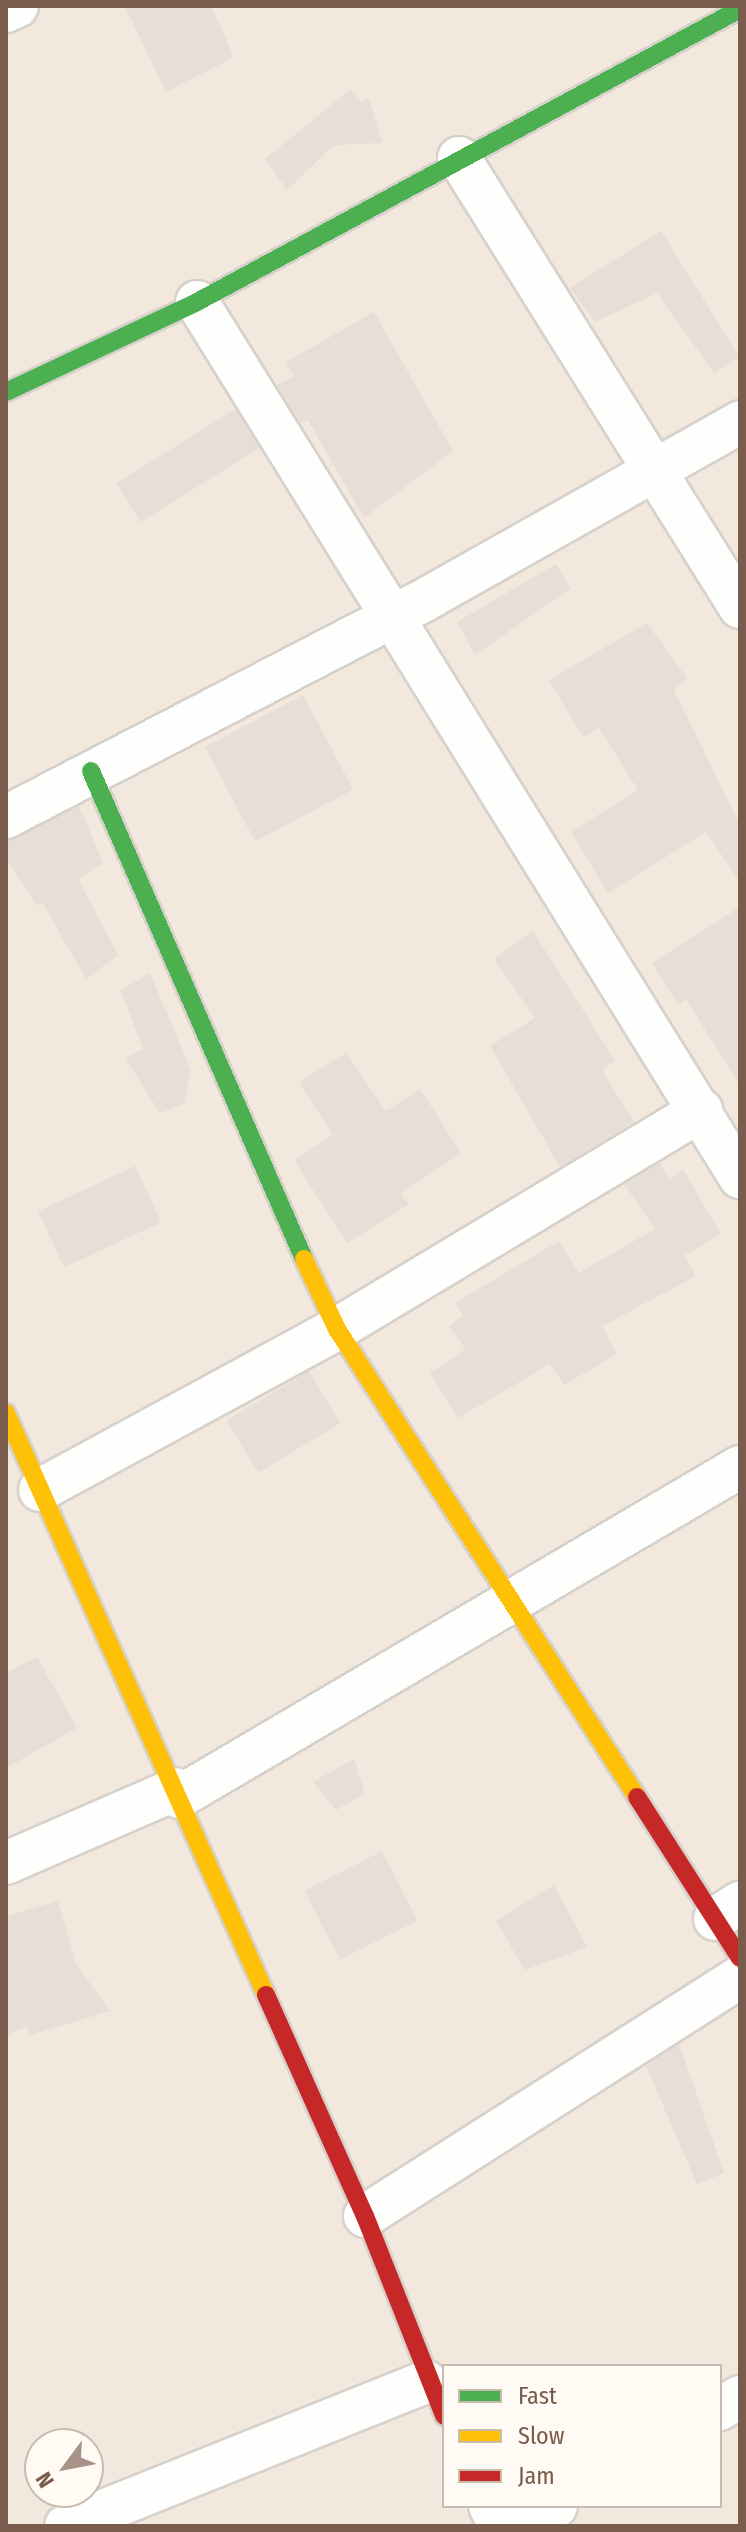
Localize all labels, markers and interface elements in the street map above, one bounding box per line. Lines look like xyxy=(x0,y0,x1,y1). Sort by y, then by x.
legend xyxy=(442,2364,722,2508)
text: Fast xyxy=(518,2382,557,2410)
text: Slow xyxy=(518,2422,564,2450)
north arrow xyxy=(24,2428,104,2508)
text: Jam xyxy=(518,2462,555,2490)
text: N xyxy=(30,2467,60,2493)

